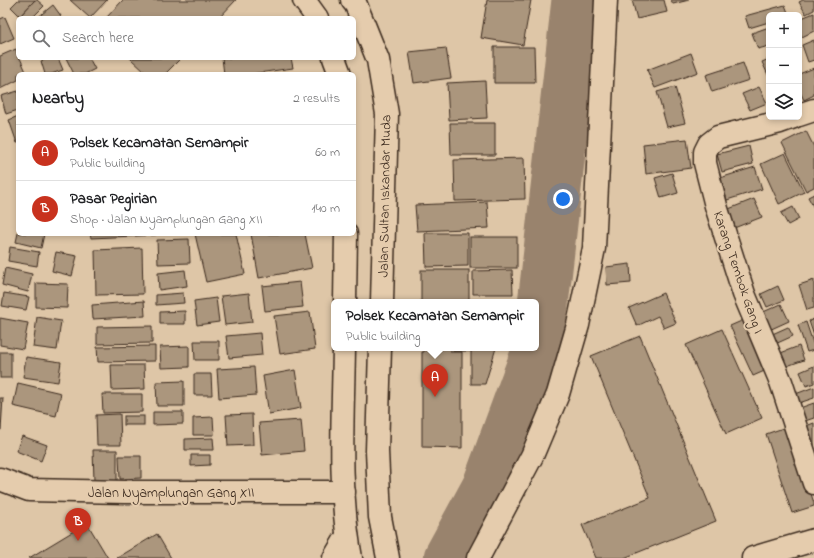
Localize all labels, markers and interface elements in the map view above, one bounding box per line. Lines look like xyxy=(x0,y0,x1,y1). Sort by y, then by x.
map controls xyxy=(766,12,802,120)
button: + xyxy=(766,12,802,48)
search box xyxy=(16,16,356,60)
icon: search xyxy=(30,27,52,49)
text: Search here xyxy=(62,27,134,49)
button: − xyxy=(766,48,802,84)
button: layers xyxy=(766,84,802,120)
text: Nearby xyxy=(32,86,84,111)
text: 2 results xyxy=(293,89,340,108)
street label: Jalan Sultan Iskandar Muda xyxy=(374,114,397,278)
text: Polsek Kecamatan Semampir xyxy=(70,132,248,154)
text: A xyxy=(41,143,49,162)
text: 60 m xyxy=(315,143,340,162)
text: Public building xyxy=(70,154,145,173)
text: Pasar Pegirian xyxy=(70,188,157,210)
your location xyxy=(553,189,573,209)
text: B xyxy=(41,199,49,218)
text: 140 m xyxy=(312,199,340,218)
street label: Karang Tembok Gang I xyxy=(706,208,768,337)
text: Shop · Jalan Nyamplungan Gang XII xyxy=(70,210,262,229)
popup xyxy=(331,299,539,351)
text: Polsek Kecamatan Semampir xyxy=(346,305,524,327)
text: Public building xyxy=(346,327,421,346)
pin: A xyxy=(422,364,448,397)
street label: Jalan Nyamplungan Gang XII xyxy=(88,483,254,505)
pin: B xyxy=(65,508,91,541)

